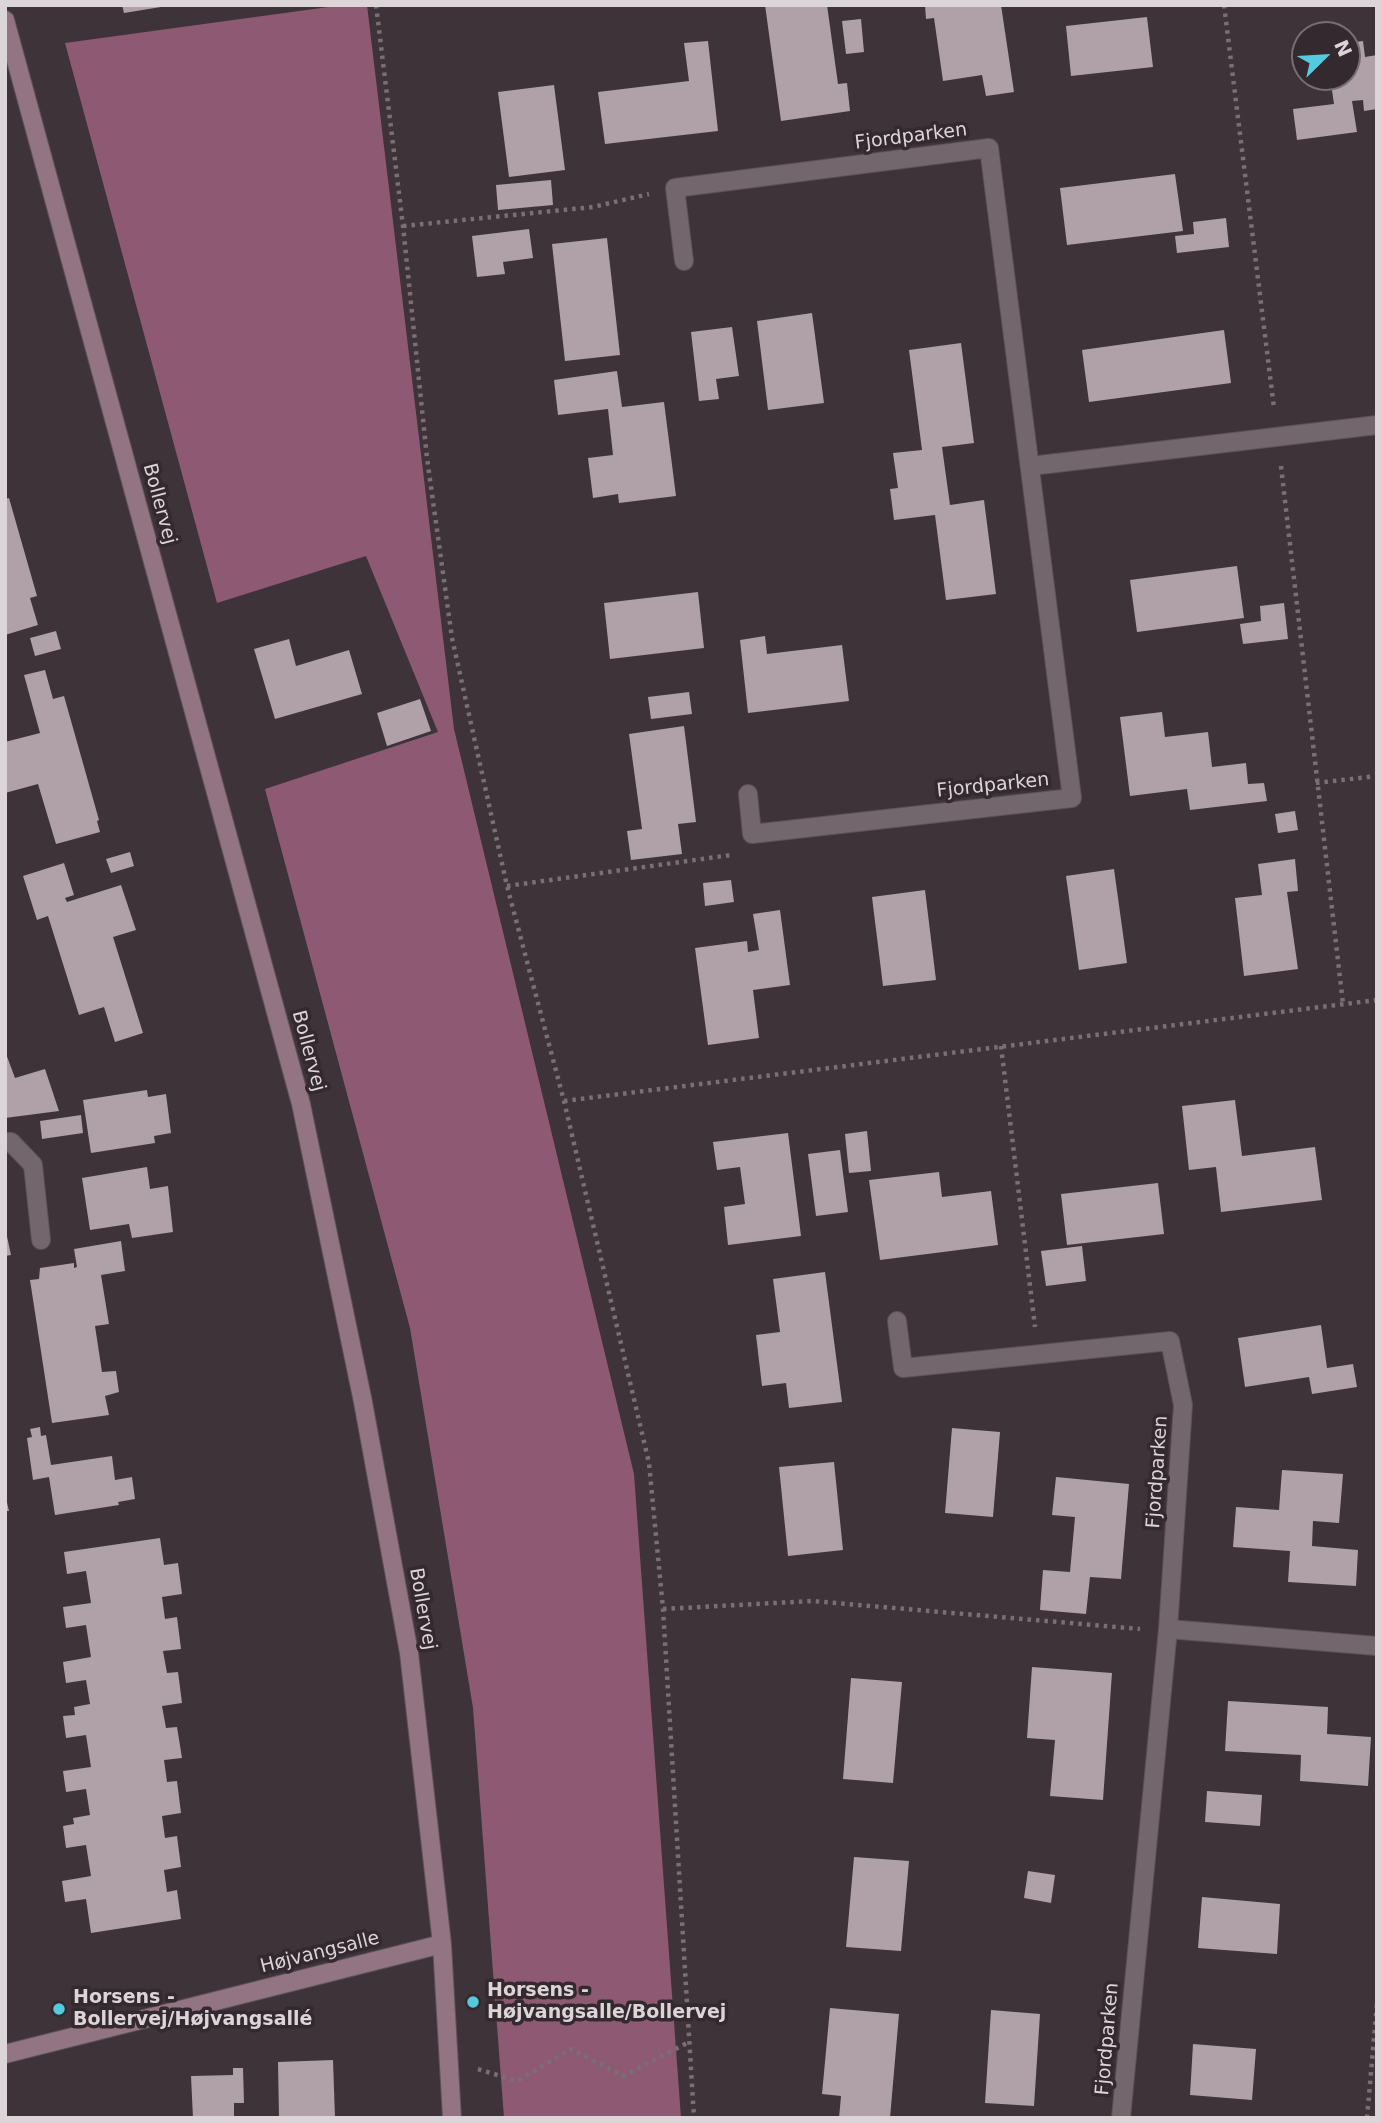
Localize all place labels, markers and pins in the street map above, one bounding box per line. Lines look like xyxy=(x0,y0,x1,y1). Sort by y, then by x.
place label: Horsens - Højvangsalle/Bollervej xyxy=(487,1980,726,2024)
place label: Horsens - Bollervej/Højvangsallé xyxy=(73,1987,312,2031)
marker: Horsens - Højvangsalle/Bollervej xyxy=(465,1994,481,2010)
marker: Horsens - Bollervej/Højvangsallé xyxy=(51,2001,67,2017)

